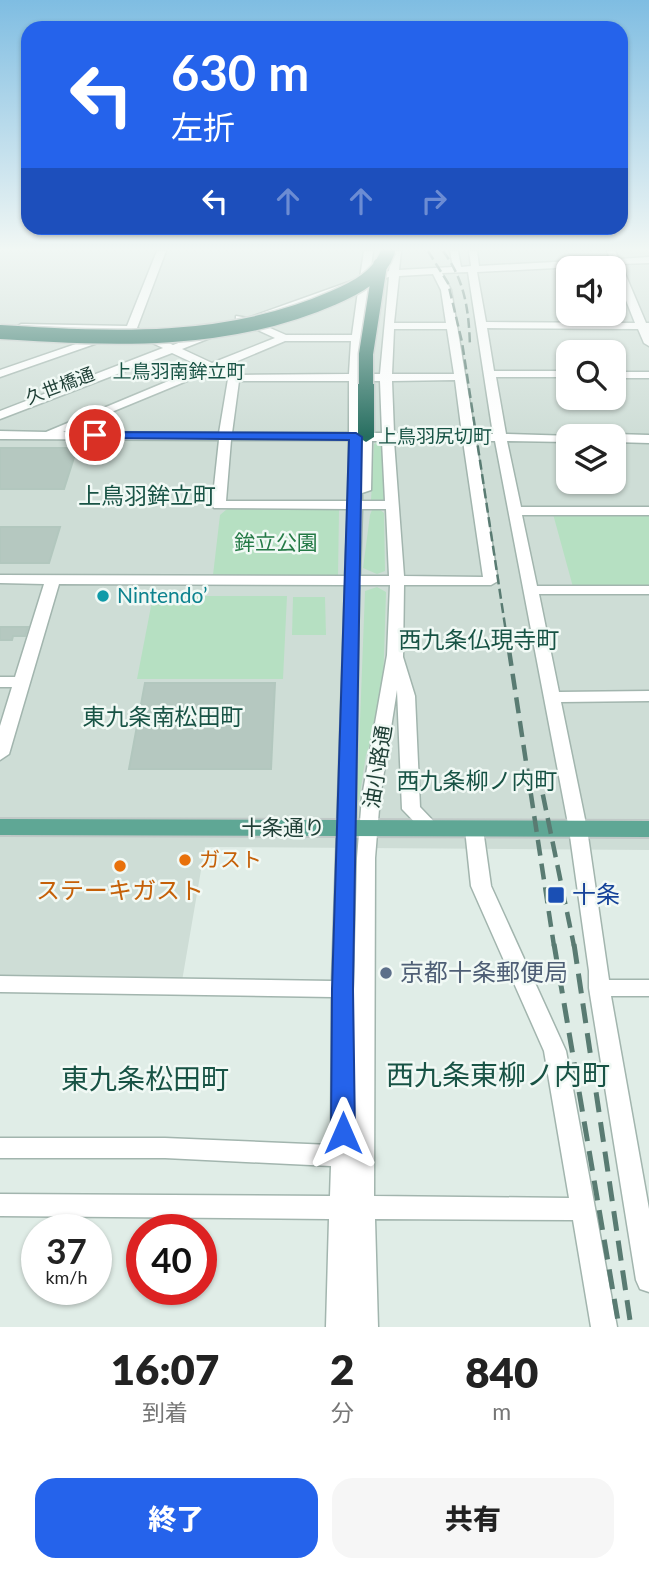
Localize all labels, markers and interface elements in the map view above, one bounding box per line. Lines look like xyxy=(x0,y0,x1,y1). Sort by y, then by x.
text: 630 m xyxy=(171,43,309,101)
icon: left xyxy=(56,49,147,140)
text: 左折 xyxy=(171,107,235,146)
icon: left xyxy=(196,182,234,220)
icon: ahead xyxy=(269,182,307,220)
icon: ahead xyxy=(342,182,380,220)
icon: right xyxy=(415,182,453,220)
map controls xyxy=(556,256,626,494)
button: sound xyxy=(556,256,626,326)
button: search xyxy=(556,340,626,410)
district label: 上鳥羽南鉾立町 xyxy=(112,359,246,382)
street label: 久世橋通 xyxy=(22,362,97,408)
pin xyxy=(65,405,125,465)
icon: arrive xyxy=(76,416,114,454)
district label: 上鳥羽尻切町 xyxy=(378,424,492,447)
button: layers xyxy=(556,424,626,494)
district label: 上鳥羽鉾立町 xyxy=(78,481,216,509)
park label: 鉾立公園 xyxy=(234,529,318,554)
place label: Nintendo’ xyxy=(117,582,207,607)
marker: Nintendo’ xyxy=(95,588,111,604)
district label: 西九条仏現寺町 xyxy=(399,625,560,653)
district label: 東九条南松田町 xyxy=(83,702,244,730)
street label: 油小路通 xyxy=(358,723,395,810)
district label: 西九条柳ノ内町 xyxy=(397,766,558,794)
street label: 十条通り xyxy=(241,814,325,839)
place label: ガスト xyxy=(199,846,262,871)
marker: ガスト xyxy=(177,852,193,868)
marker: ステーキガスト xyxy=(112,858,128,874)
place label: ステーキガスト xyxy=(36,875,204,904)
place label: 十条 xyxy=(572,879,620,908)
marker: 十条 xyxy=(546,885,566,905)
place label: 京都十条郵便局 xyxy=(400,957,568,986)
marker: 京都十条郵便局 xyxy=(378,965,394,981)
district label: 西九条東柳ノ内町 xyxy=(386,1057,610,1091)
district label: 東九条松田町 xyxy=(61,1061,229,1095)
position arrow xyxy=(306,1096,380,1170)
speed limit sign: 40 xyxy=(126,1214,217,1305)
text: 37 xyxy=(46,1229,87,1271)
text: km/h xyxy=(45,1266,88,1288)
text: 16:07 xyxy=(111,1344,219,1394)
text: 2 xyxy=(330,1344,354,1394)
text: 840 xyxy=(465,1347,538,1397)
text: m xyxy=(492,1397,511,1425)
text: 到着 xyxy=(142,1398,188,1426)
text: 分 xyxy=(331,1398,354,1426)
button: 終了 xyxy=(35,1478,318,1558)
button: 共有 xyxy=(332,1478,614,1558)

